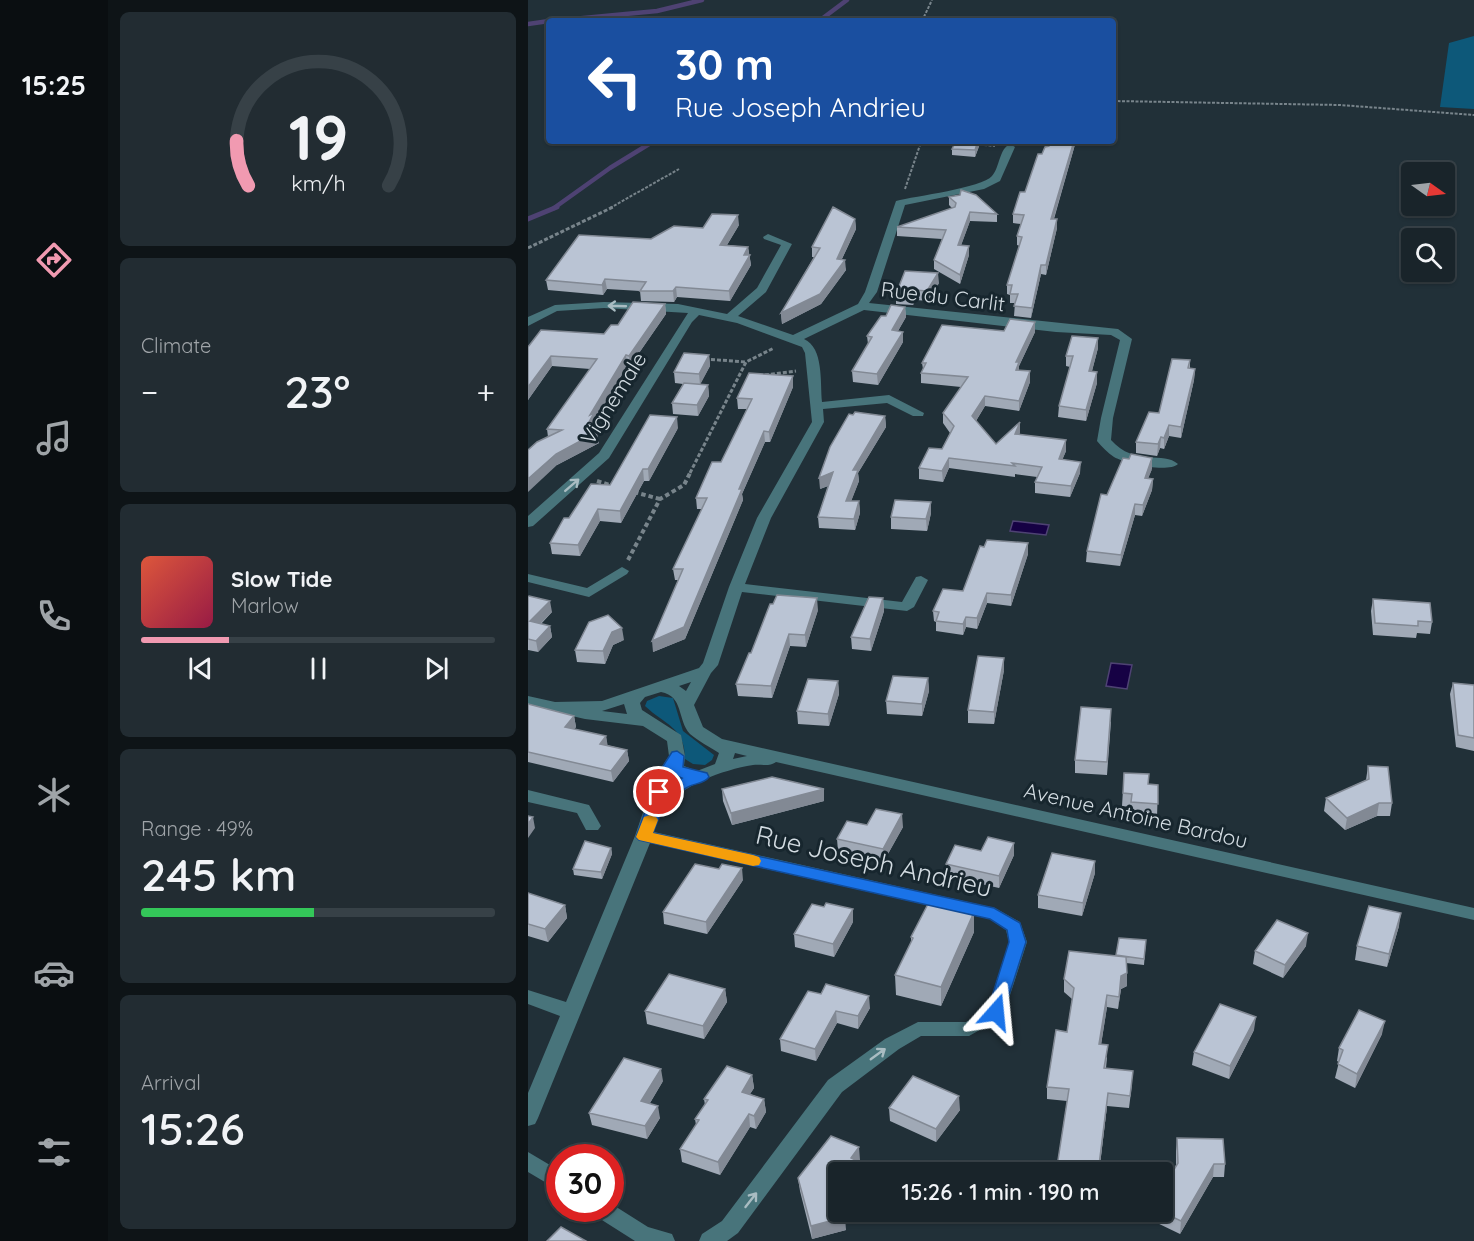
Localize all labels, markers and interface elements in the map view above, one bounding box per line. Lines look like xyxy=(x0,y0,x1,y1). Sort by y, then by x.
text: 30 m xyxy=(675,38,774,91)
icon: left xyxy=(576,42,654,120)
text: 15:25 xyxy=(22,68,86,102)
text: Rue Joseph Andrieu xyxy=(675,90,926,124)
text: 19 xyxy=(288,98,348,176)
north arrow xyxy=(1401,162,1455,216)
map controls xyxy=(1401,162,1455,282)
text: km/h xyxy=(291,170,345,196)
button: search xyxy=(1401,228,1455,282)
icon: directions xyxy=(33,239,75,281)
street label: Rue du Carlit xyxy=(879,275,1007,317)
one-way arrow xyxy=(607,300,627,311)
text: Climate xyxy=(141,333,211,358)
street label: Vignemale xyxy=(574,347,652,449)
text: 23° xyxy=(284,363,350,419)
text: − xyxy=(141,371,158,412)
text: + xyxy=(476,371,495,412)
icon: music xyxy=(33,417,75,459)
one-way arrow xyxy=(564,478,580,491)
text: Slow Tide xyxy=(231,565,332,593)
text: Marlow xyxy=(231,593,299,618)
icon: phone xyxy=(33,595,75,637)
icon: previous xyxy=(184,652,217,685)
icon: pause xyxy=(302,652,335,685)
icon: next xyxy=(420,652,453,685)
pin xyxy=(633,766,684,817)
icon: climate xyxy=(33,774,75,816)
icon: arrive xyxy=(642,775,675,808)
street label: Avenue Antoine Bardou xyxy=(1022,777,1250,853)
text: Range · 49% xyxy=(141,816,253,841)
street label: Rue Joseph Andrieu xyxy=(753,818,995,904)
text: 245 km xyxy=(141,846,296,902)
icon: car xyxy=(33,952,75,994)
position arrow xyxy=(964,980,1028,1044)
one-way arrow xyxy=(869,1048,885,1061)
text: Arrival xyxy=(141,1070,201,1095)
text: 15:26 xyxy=(141,1100,245,1156)
icon: filters xyxy=(33,1131,75,1173)
speed limit sign: 30 xyxy=(546,1144,624,1222)
text: 15:26 · 1 min · 190 m xyxy=(902,1178,1099,1206)
one-way arrow xyxy=(744,1192,757,1208)

